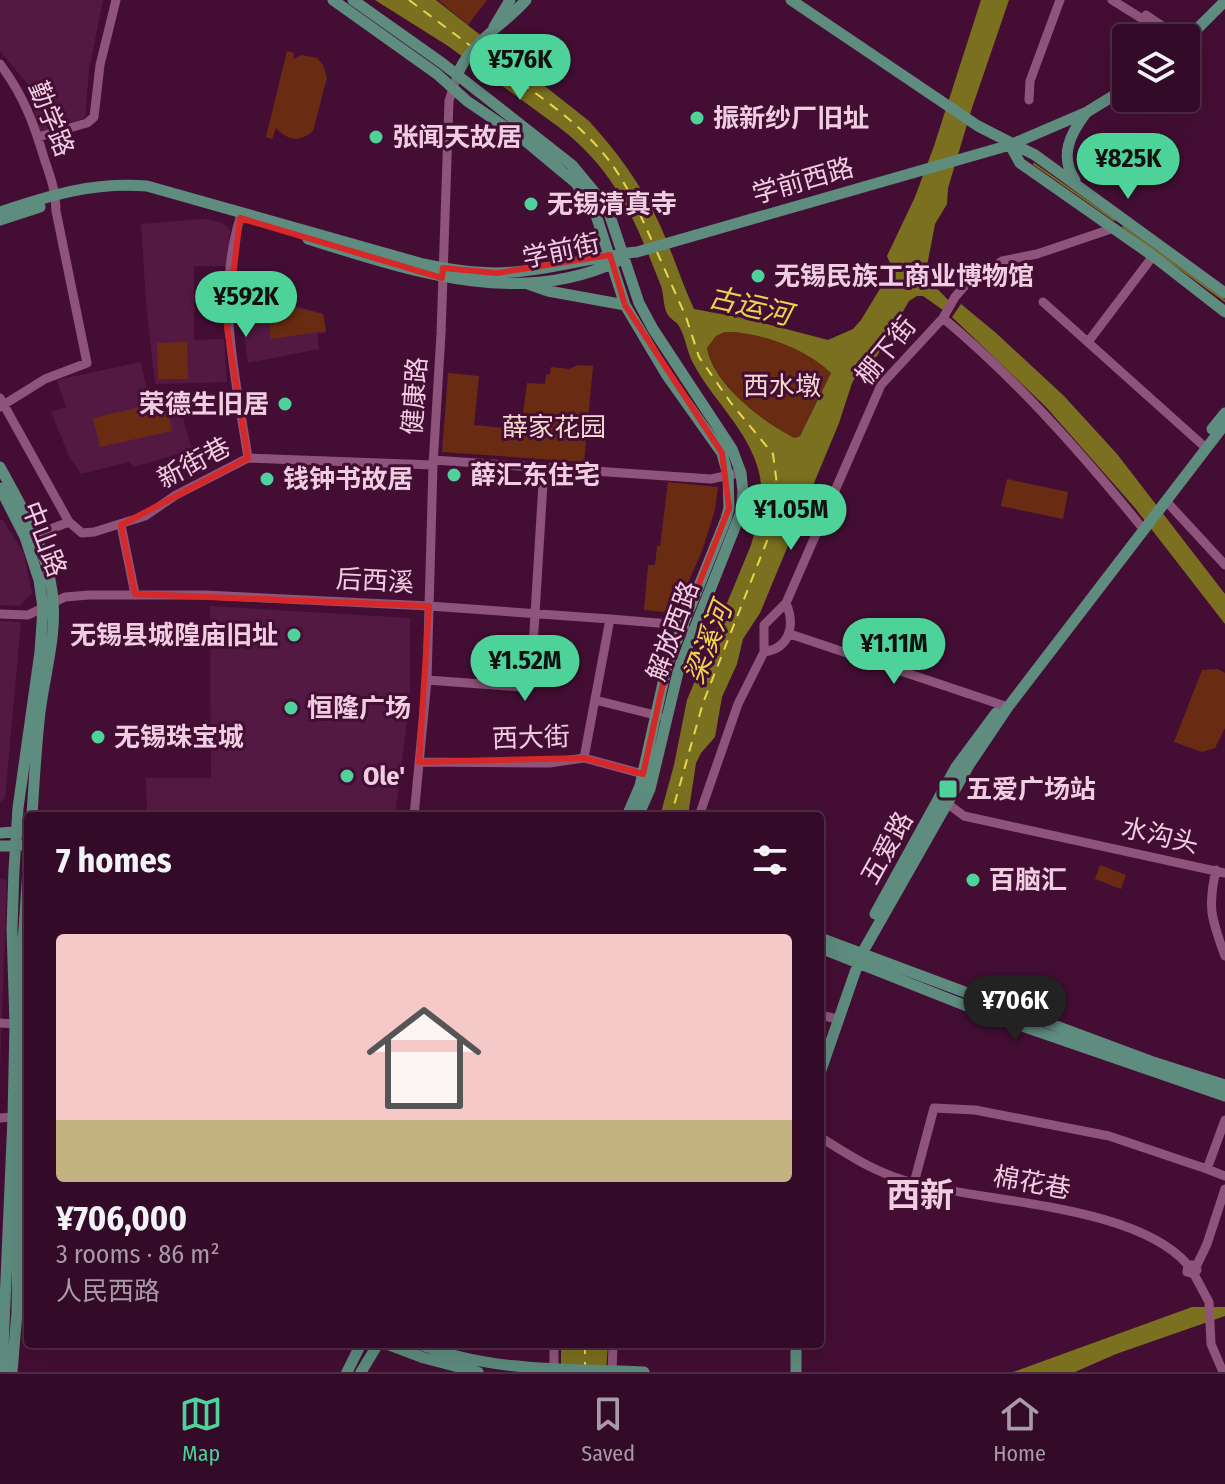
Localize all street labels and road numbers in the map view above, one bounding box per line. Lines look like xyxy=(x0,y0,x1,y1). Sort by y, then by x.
street label: 勤学路 xyxy=(22,77,80,161)
street label: 学前西路 xyxy=(749,152,857,210)
street label: 学前街 xyxy=(520,228,602,274)
street label: 棚下街 xyxy=(849,311,923,391)
street label: 健康路 xyxy=(397,356,433,436)
street label: 新街巷 xyxy=(152,431,236,495)
street label: 中山路 xyxy=(16,497,72,581)
street label: 后西溪 xyxy=(335,563,415,599)
street label: 解放西路 xyxy=(641,577,705,685)
street label: 西大街 xyxy=(491,721,571,755)
street label: 五爱路 xyxy=(855,806,919,890)
street label: 水沟头 xyxy=(1119,812,1201,860)
street label: 棉花巷 xyxy=(991,1161,1073,1205)

